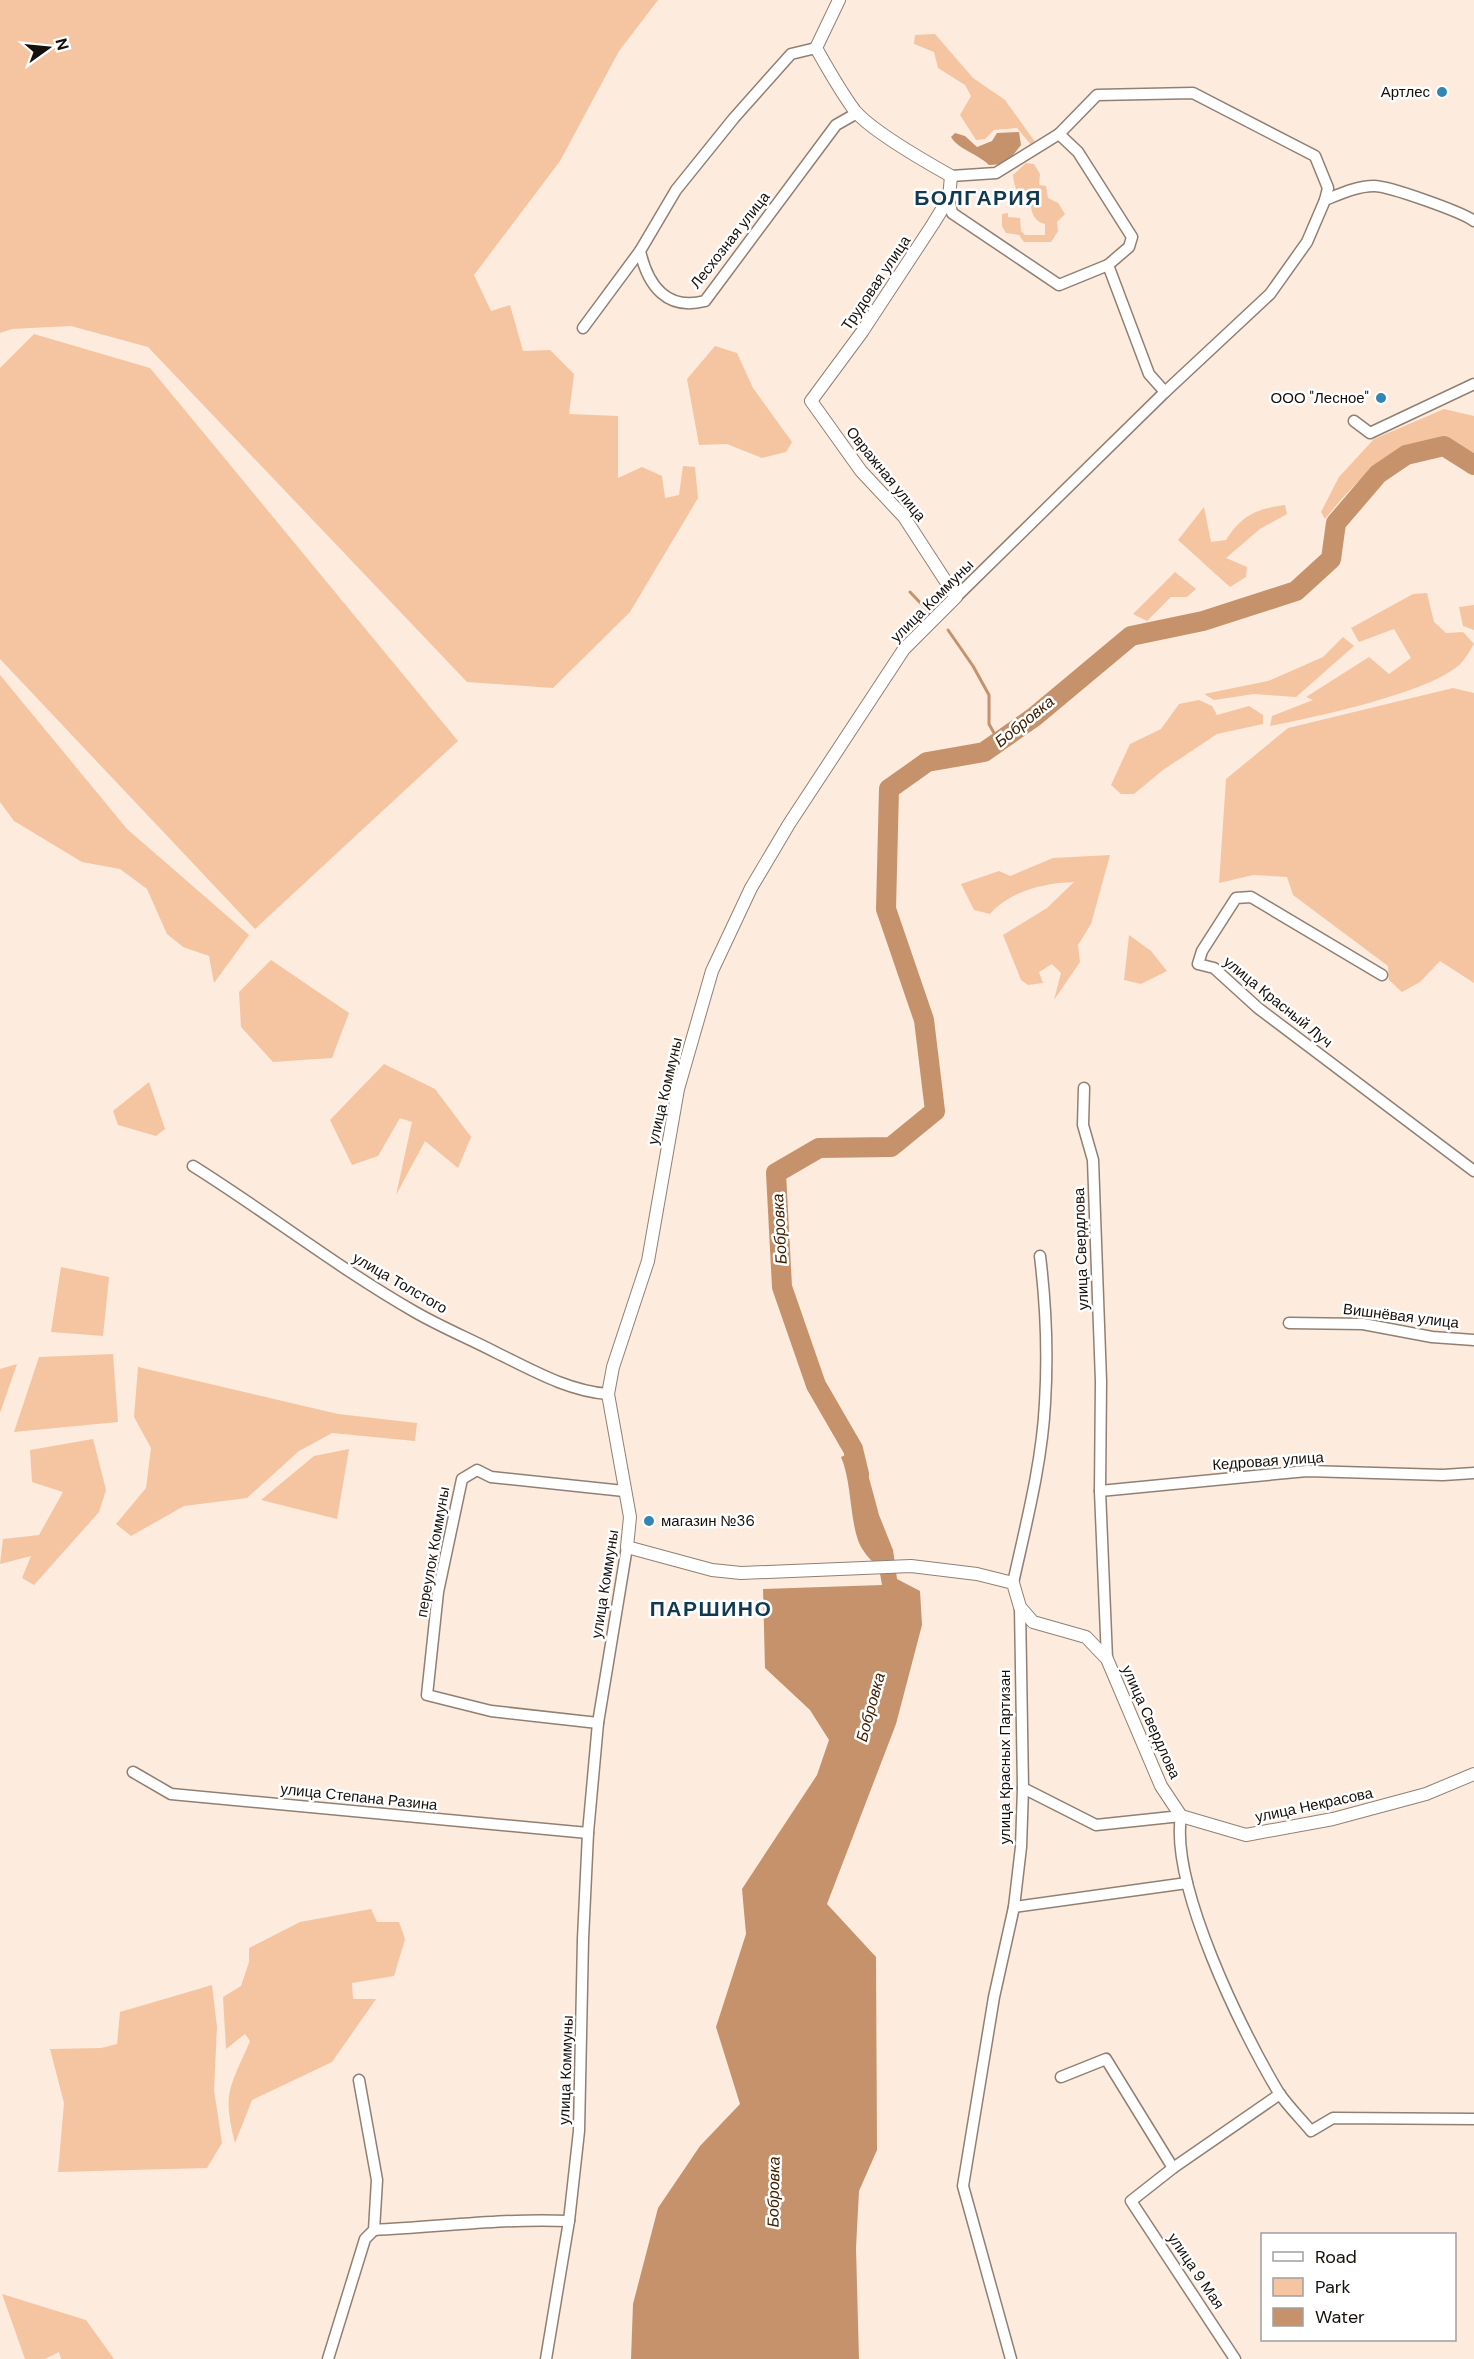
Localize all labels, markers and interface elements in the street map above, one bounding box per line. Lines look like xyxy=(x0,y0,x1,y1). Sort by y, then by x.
north arrow xyxy=(18,18,78,78)
text: N xyxy=(50,36,74,53)
place label: Артлес xyxy=(1381,82,1430,102)
marker: Артлес xyxy=(1435,85,1449,99)
district label: БОЛГАРИЯ xyxy=(914,184,1042,212)
street label: Лесхозная улица xyxy=(686,187,775,293)
street label: Трудовая улица xyxy=(837,231,915,334)
place label: ООО "Лесное" xyxy=(1271,388,1369,408)
marker: ООО "Лесное" xyxy=(1374,391,1388,405)
street label: Овражная улица xyxy=(842,422,931,526)
street label: улица Коммуны xyxy=(886,555,978,647)
water label: Бобровка xyxy=(990,691,1059,752)
street label: улица Красный Луч xyxy=(1219,952,1337,1052)
street label: улица Коммуны xyxy=(643,1035,687,1147)
street label: улица Свердлова xyxy=(1069,1187,1093,1310)
water label: Бобровка xyxy=(767,1193,792,1265)
street label: улица Толстого xyxy=(349,1248,451,1318)
street label: Вишнёвая улица xyxy=(1342,1299,1461,1333)
street label: Кедровая улица xyxy=(1212,1447,1325,1475)
street label: переулок Коммуны xyxy=(412,1485,454,1619)
place label: магазин №36 xyxy=(661,1511,755,1531)
marker: магазин №36 xyxy=(642,1514,656,1528)
street label: улица Коммуны xyxy=(587,1528,623,1640)
district label: ПАРШИНО xyxy=(650,1595,772,1623)
street label: улица Свердлова xyxy=(1117,1662,1185,1783)
water label: Бобровка xyxy=(851,1670,890,1744)
street label: улица Красных Партизан xyxy=(995,1670,1015,1844)
street label: улица Степана Разина xyxy=(280,1779,439,1815)
street label: улица Некрасова xyxy=(1253,1783,1375,1827)
street label: улица Коммуны xyxy=(554,2015,578,2125)
water label: Бобровка xyxy=(762,2156,785,2228)
street label: улица 9 Мая xyxy=(1163,2229,1229,2313)
legend xyxy=(1261,2233,1456,2341)
text: Road xyxy=(1315,2245,1357,2269)
text: Park xyxy=(1315,2275,1351,2299)
text: Water xyxy=(1315,2305,1365,2329)

